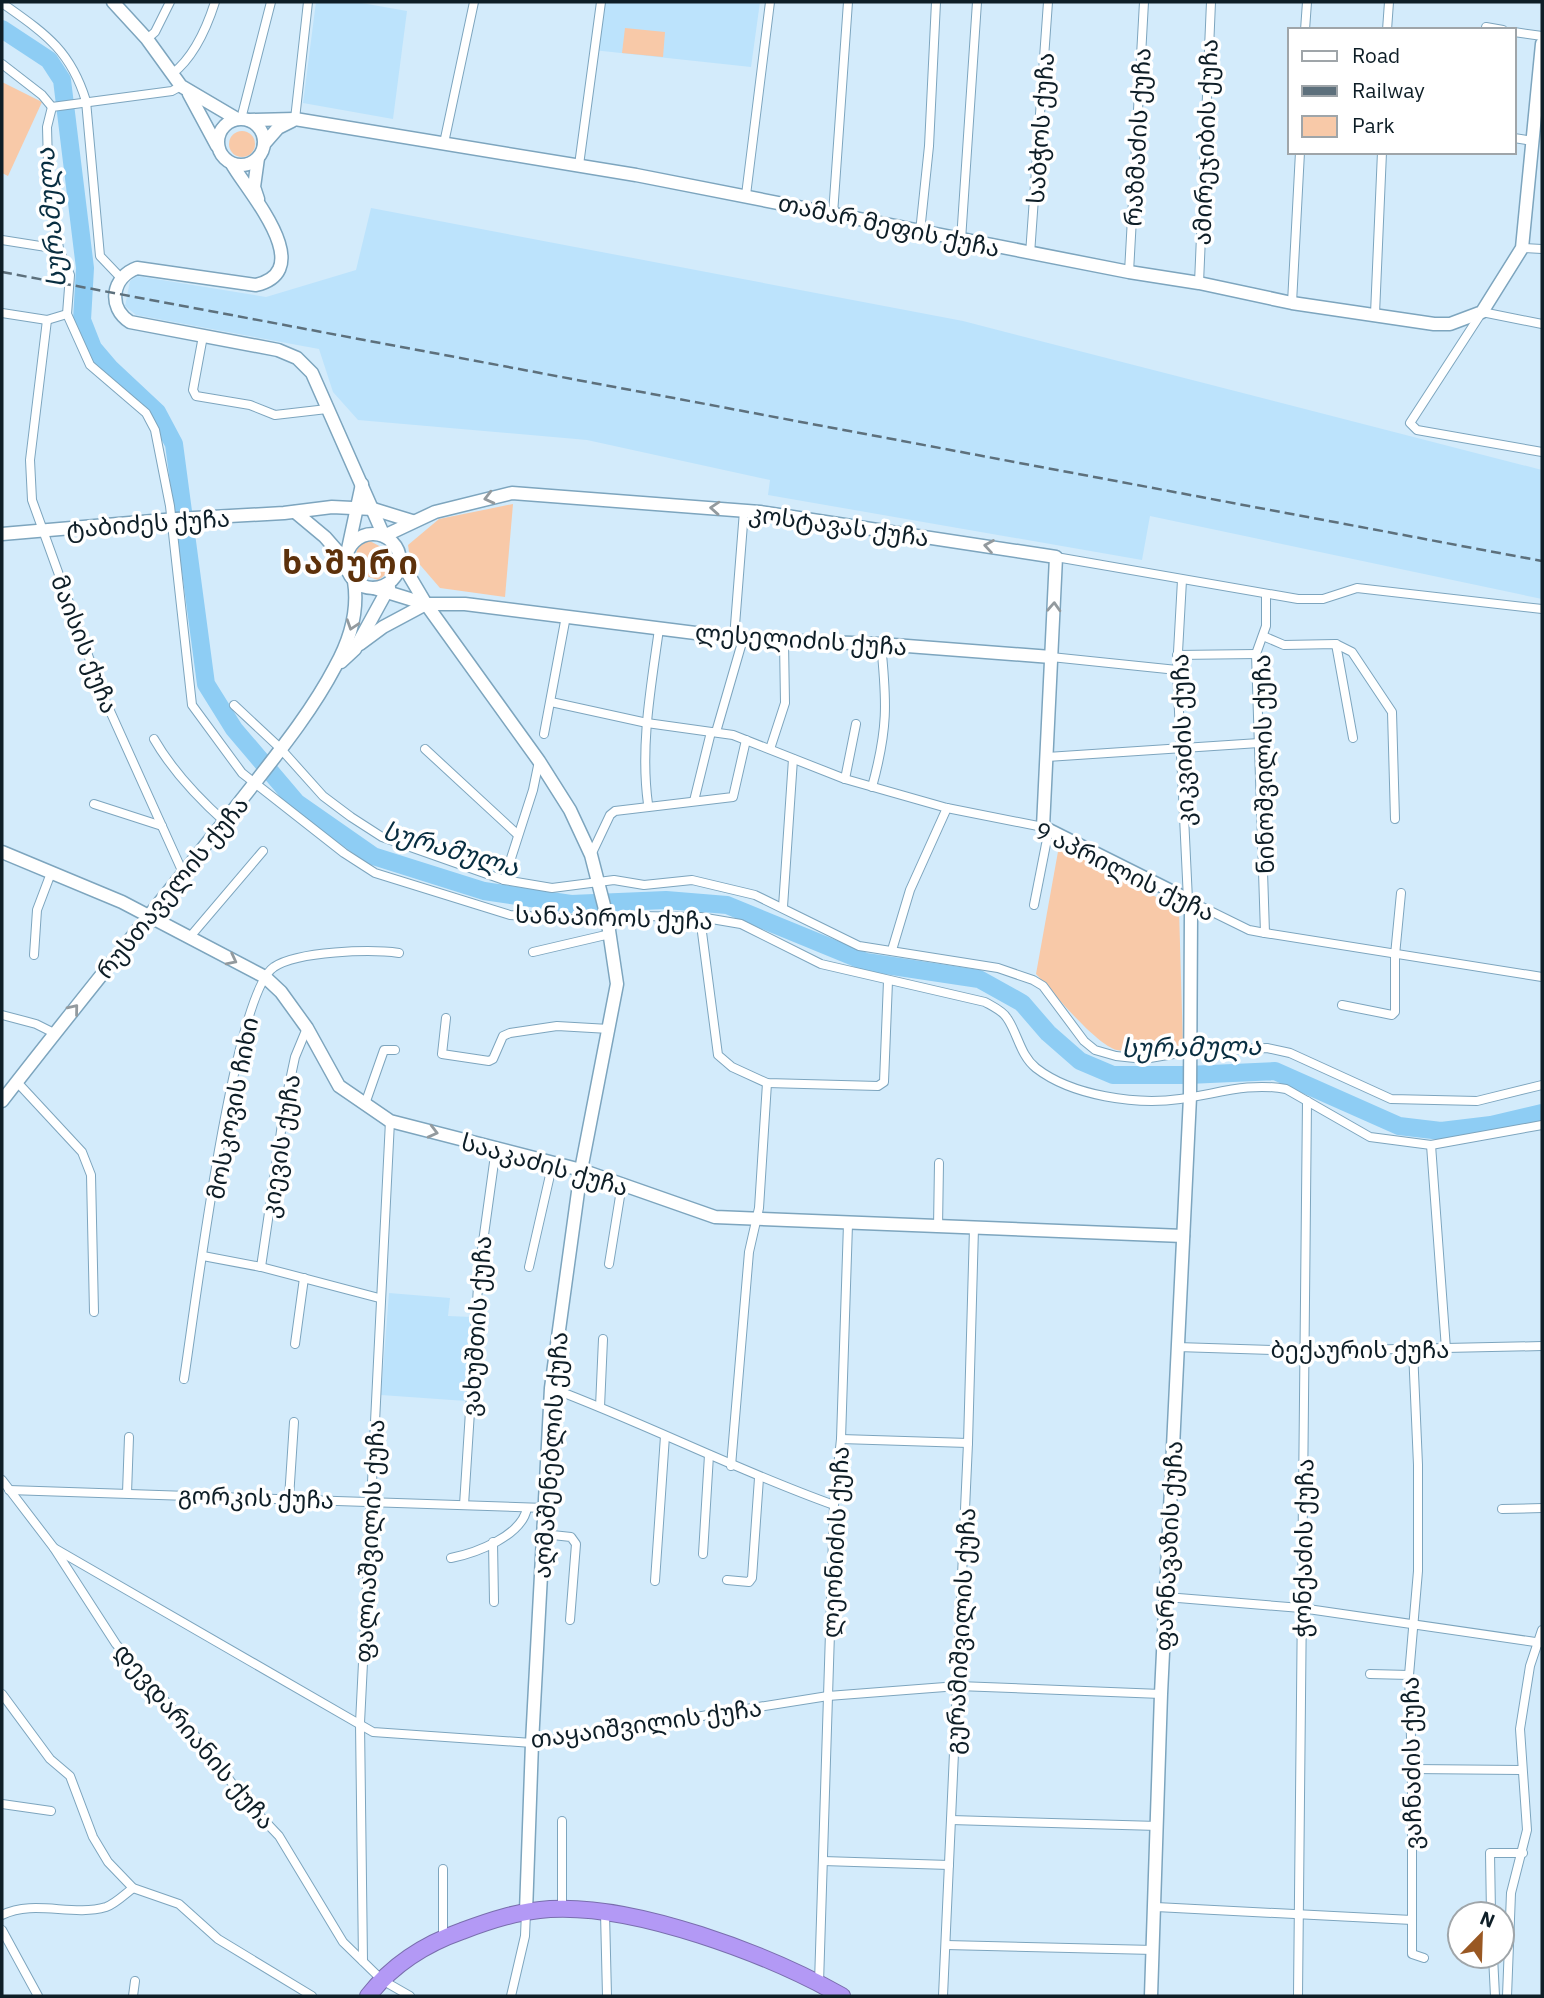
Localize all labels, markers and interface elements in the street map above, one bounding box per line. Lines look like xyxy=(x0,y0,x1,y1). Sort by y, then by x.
legend xyxy=(1288,28,1516,154)
street label: ამირეჯიბის ქუჩა xyxy=(1185,38,1225,246)
text: Road xyxy=(1352,41,1400,69)
street label: რაზმაძის ქუჩა xyxy=(1116,47,1158,227)
street label: საბჭოს ქუჩა xyxy=(1019,51,1061,205)
text: Railway xyxy=(1352,76,1425,104)
text: Park xyxy=(1352,111,1395,139)
water label: სურამულა xyxy=(27,146,73,289)
street label: თამარ მეფის ქუჩა xyxy=(775,186,1003,264)
one-way arrow xyxy=(483,490,495,505)
street label: კოსტავას ქუჩა xyxy=(747,497,931,553)
street label: ტაბიძეს ქუჩა xyxy=(65,501,231,545)
one-way arrow xyxy=(709,501,720,516)
one-way arrow xyxy=(983,539,995,554)
district label: ხაშური xyxy=(282,541,420,583)
street label: მაისის ქუჩა xyxy=(44,570,126,718)
one-way arrow xyxy=(1046,601,1061,612)
street label: ლესელიძის ქუჩა xyxy=(694,616,908,662)
one-way arrow xyxy=(346,618,360,631)
street label: კიკვიძის ქუჩა xyxy=(1163,653,1201,827)
street label: ნინოშვილის ქუჩა xyxy=(1245,654,1281,874)
street label: რუსთაველის ქუჩა xyxy=(89,789,255,985)
water label: სურამულა xyxy=(379,812,524,884)
street label: 9 აპრილის ქუჩა xyxy=(1030,814,1220,928)
street label: სანაპიროს ქუჩა xyxy=(515,898,713,936)
one-way arrow xyxy=(225,951,237,965)
one-way arrow xyxy=(65,1004,78,1016)
street label: მოსკოვის ჩიხი xyxy=(199,1014,265,1202)
water label: სურამულა xyxy=(1121,1028,1262,1064)
street label: კიევის ქუჩა xyxy=(253,1072,307,1220)
one-way arrow xyxy=(427,1124,439,1138)
street label: სააკაძის ქუჩა xyxy=(458,1125,632,1203)
street label: ვახუშთის ქუჩა xyxy=(454,1235,498,1417)
street label: აღმაშენებლის ქუჩა xyxy=(525,1331,575,1579)
street label: ბექაურის ქუჩა xyxy=(1271,1333,1450,1365)
street label: ფალიაშვილის ქუჩა xyxy=(347,1418,391,1664)
street label: ფარნავაზის ქუჩა xyxy=(1147,1440,1189,1652)
street label: ლეონიძის ქუჩა xyxy=(814,1445,856,1639)
street label: ჭონქაძის ქუჩა xyxy=(1285,1458,1321,1638)
street label: გორკის ქუჩა xyxy=(177,1478,335,1516)
street label: გურამიშვილის ქუჩა xyxy=(938,1507,982,1755)
street label: დევდარიანის ქუჩა xyxy=(108,1636,282,1836)
street label: ვაჩნაძის ქუჩა xyxy=(1393,1676,1429,1850)
street label: თაყაიშვილის ქუჩა xyxy=(528,1691,764,1755)
north arrow xyxy=(1446,1900,1516,1970)
text: N xyxy=(1477,1906,1499,1933)

